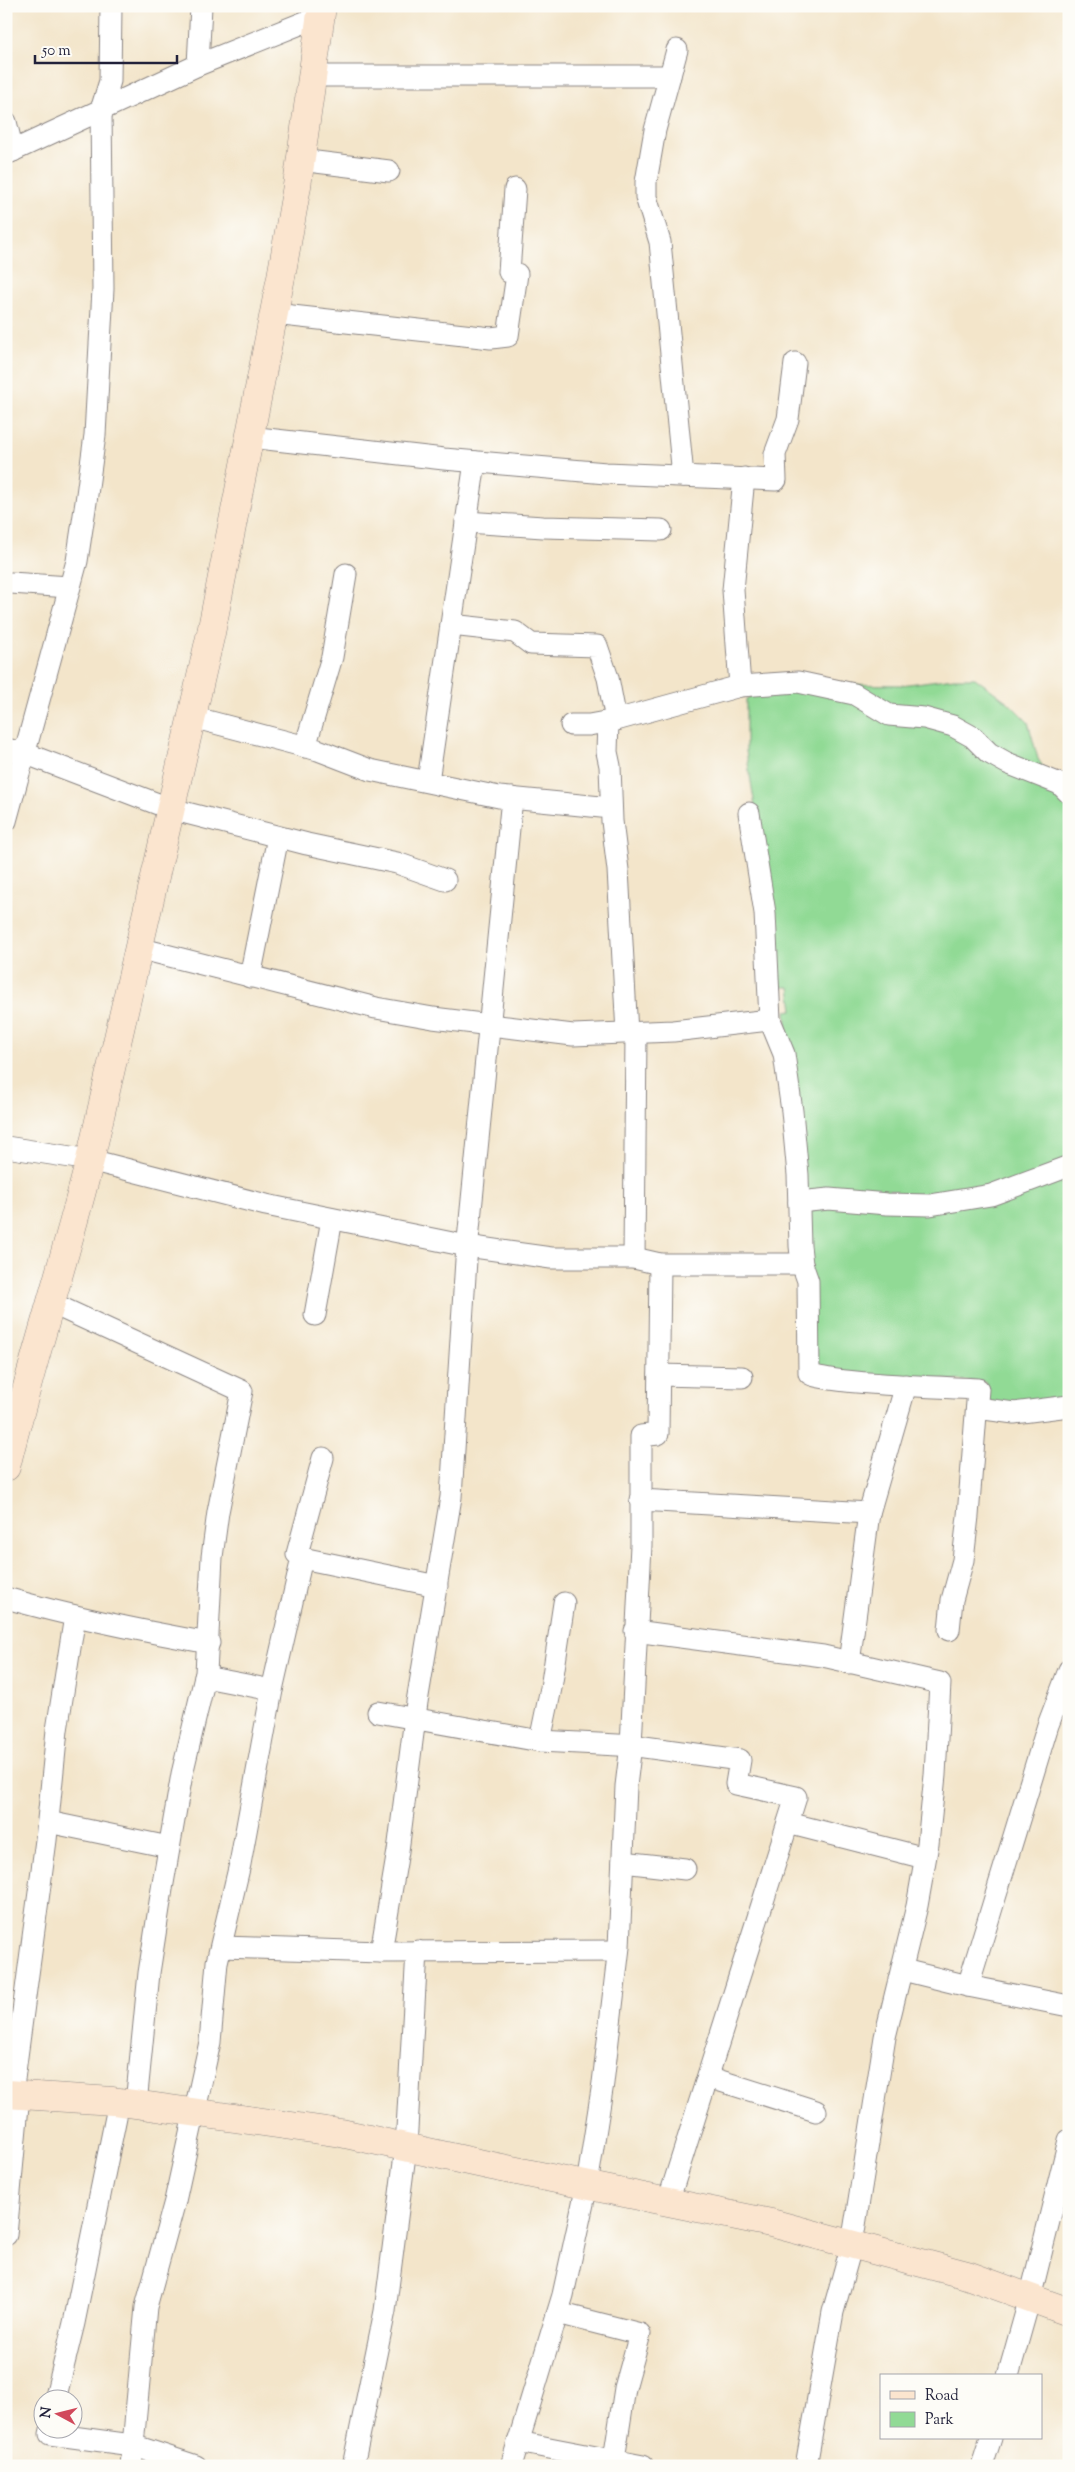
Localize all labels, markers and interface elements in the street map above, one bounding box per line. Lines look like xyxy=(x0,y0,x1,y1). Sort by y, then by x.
scale bar xyxy=(35,32,178,64)
text: 50 m xyxy=(41,41,71,62)
legend xyxy=(880,2374,1042,2440)
text: Road xyxy=(925,2386,959,2407)
north arrow xyxy=(32,2390,82,2440)
text: N xyxy=(36,2406,58,2419)
text: Park xyxy=(925,2410,954,2431)

